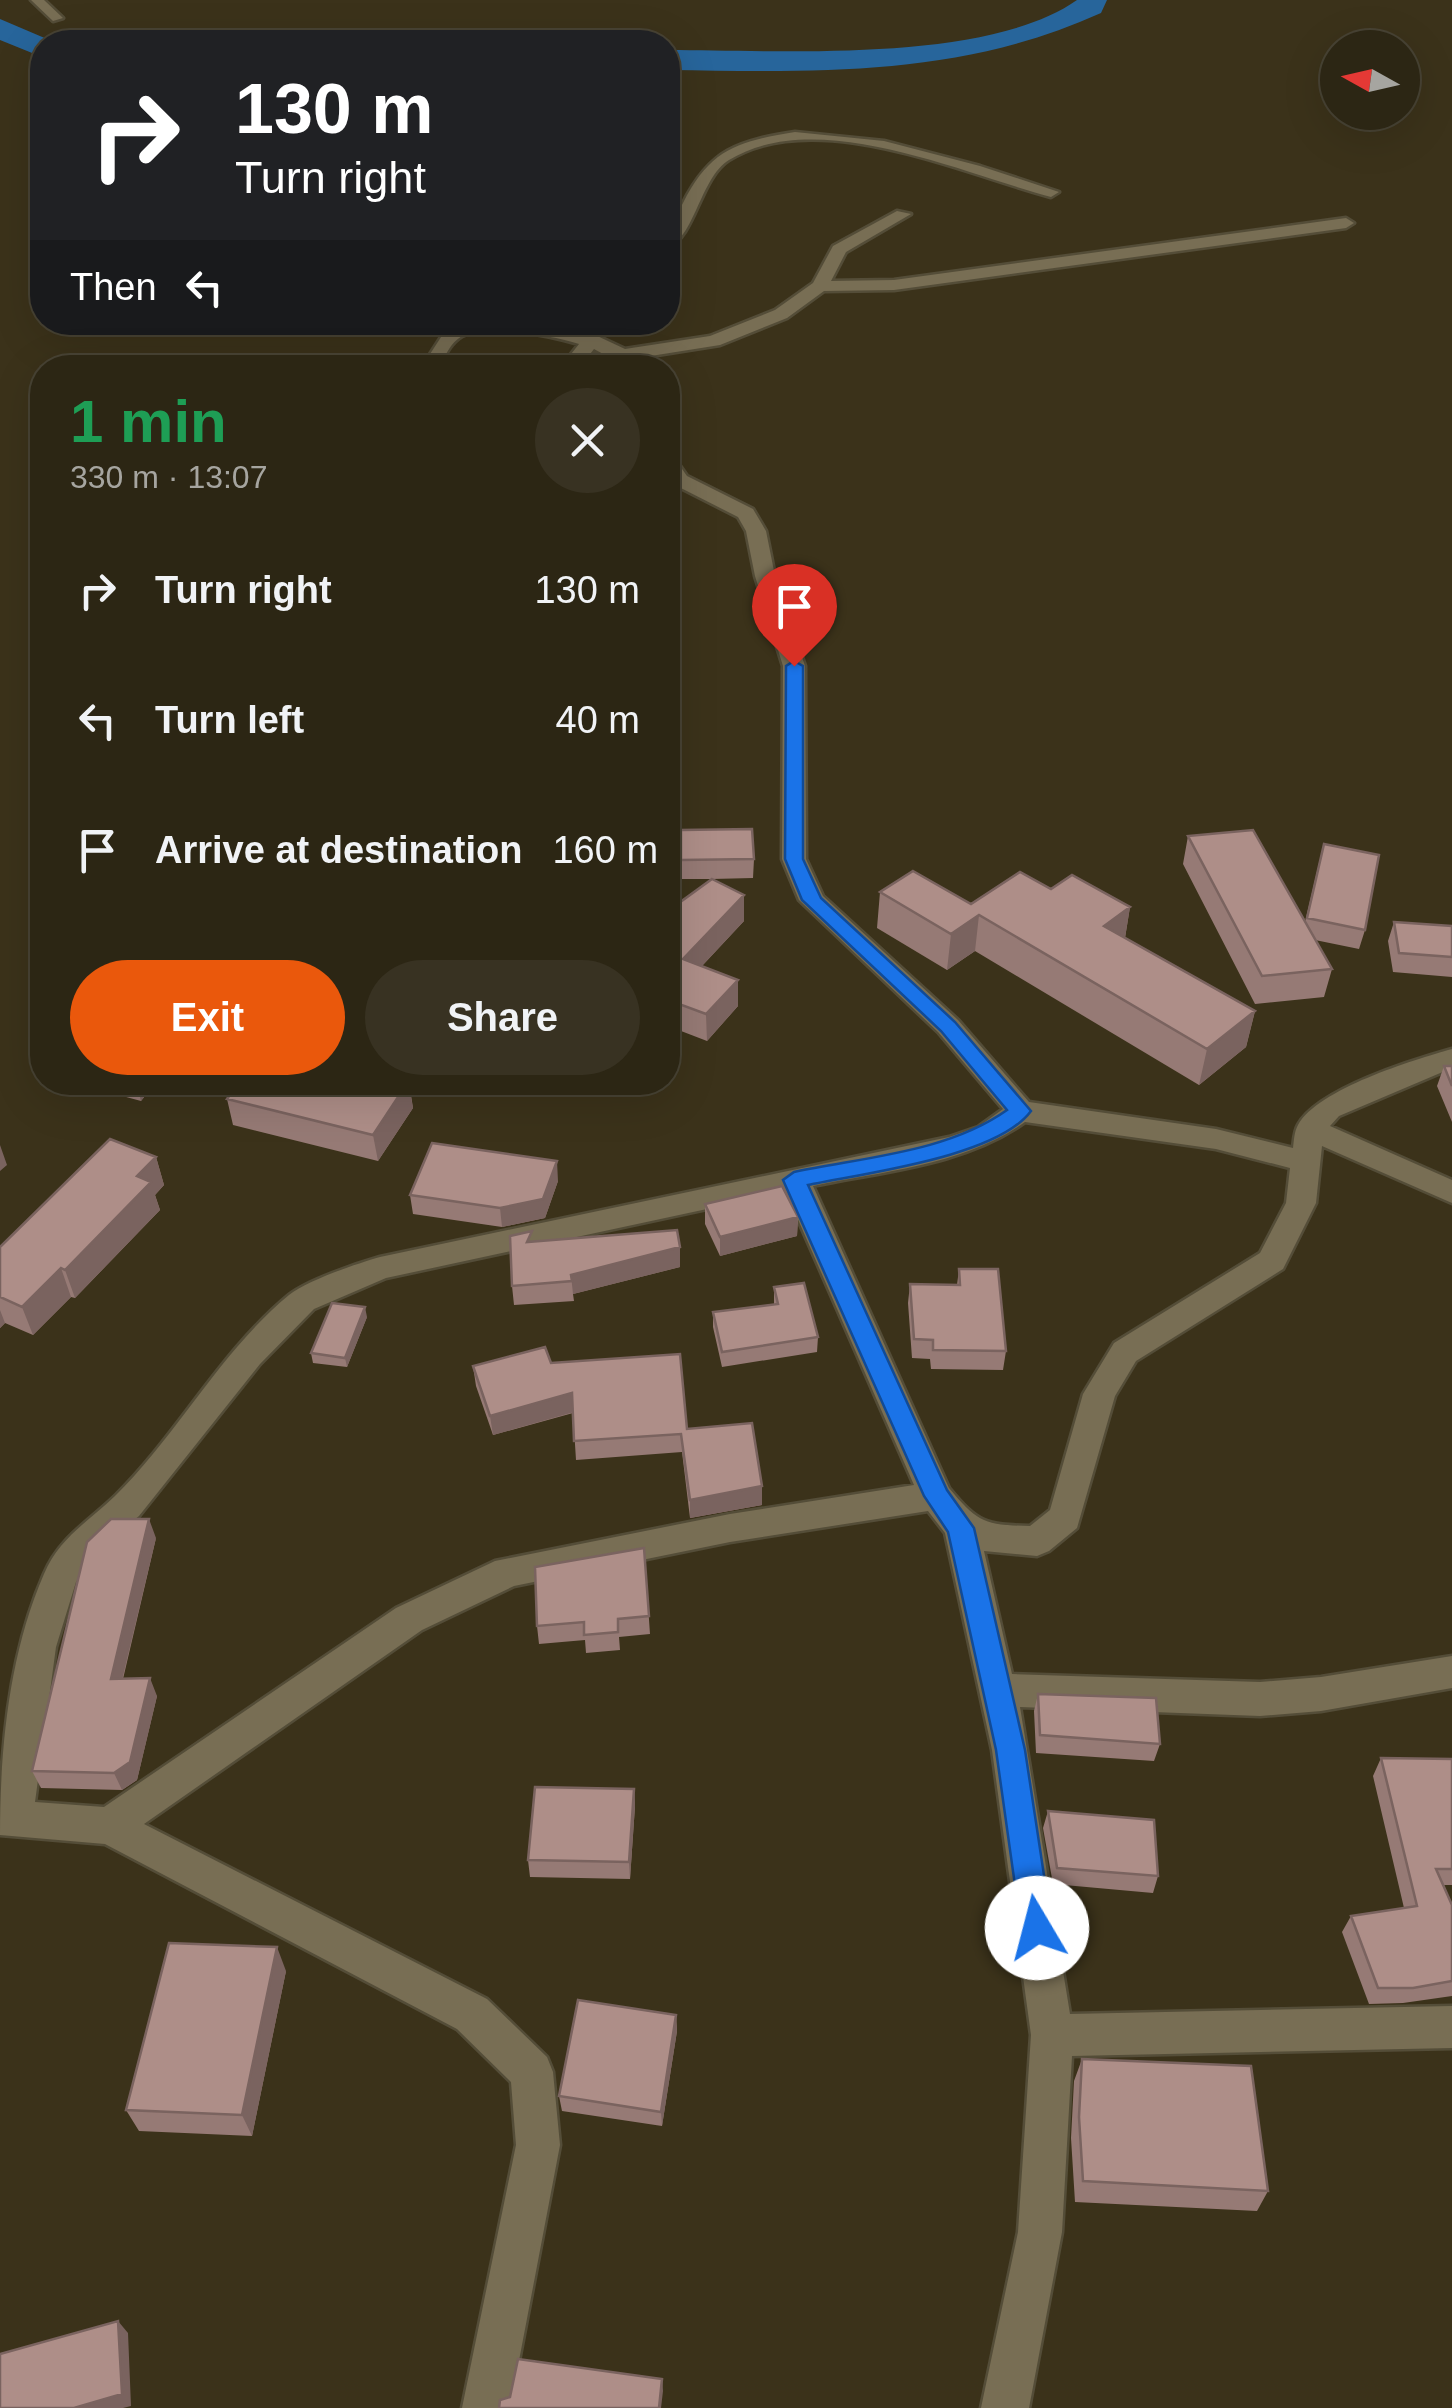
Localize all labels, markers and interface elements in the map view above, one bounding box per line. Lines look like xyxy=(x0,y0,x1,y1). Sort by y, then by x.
north arrow xyxy=(1320,30,1420,130)
map controls xyxy=(1320,30,1420,130)
icon: right xyxy=(70,70,200,200)
text: 130 m xyxy=(235,70,433,148)
text: Turn right xyxy=(235,152,426,203)
icon: left xyxy=(177,260,232,315)
text: Then xyxy=(70,266,157,308)
text: 1 min xyxy=(70,388,227,455)
button: close xyxy=(535,388,640,493)
text: 330 m · 13:07 xyxy=(70,459,267,495)
icon: right xyxy=(70,563,125,618)
pin xyxy=(752,564,837,667)
text: Turn right xyxy=(155,569,332,611)
text: 130 m xyxy=(534,569,640,611)
icon: arrive xyxy=(767,579,822,634)
icon: left xyxy=(70,693,125,748)
text: Turn left xyxy=(155,699,304,741)
text: 40 m xyxy=(556,699,640,741)
icon: arrive xyxy=(70,823,125,878)
text: Arrive at destination xyxy=(155,829,522,871)
text: 160 m xyxy=(552,829,658,871)
button: Exit xyxy=(70,960,345,1075)
button: Share xyxy=(365,960,640,1075)
position arrow xyxy=(985,1876,1089,1980)

